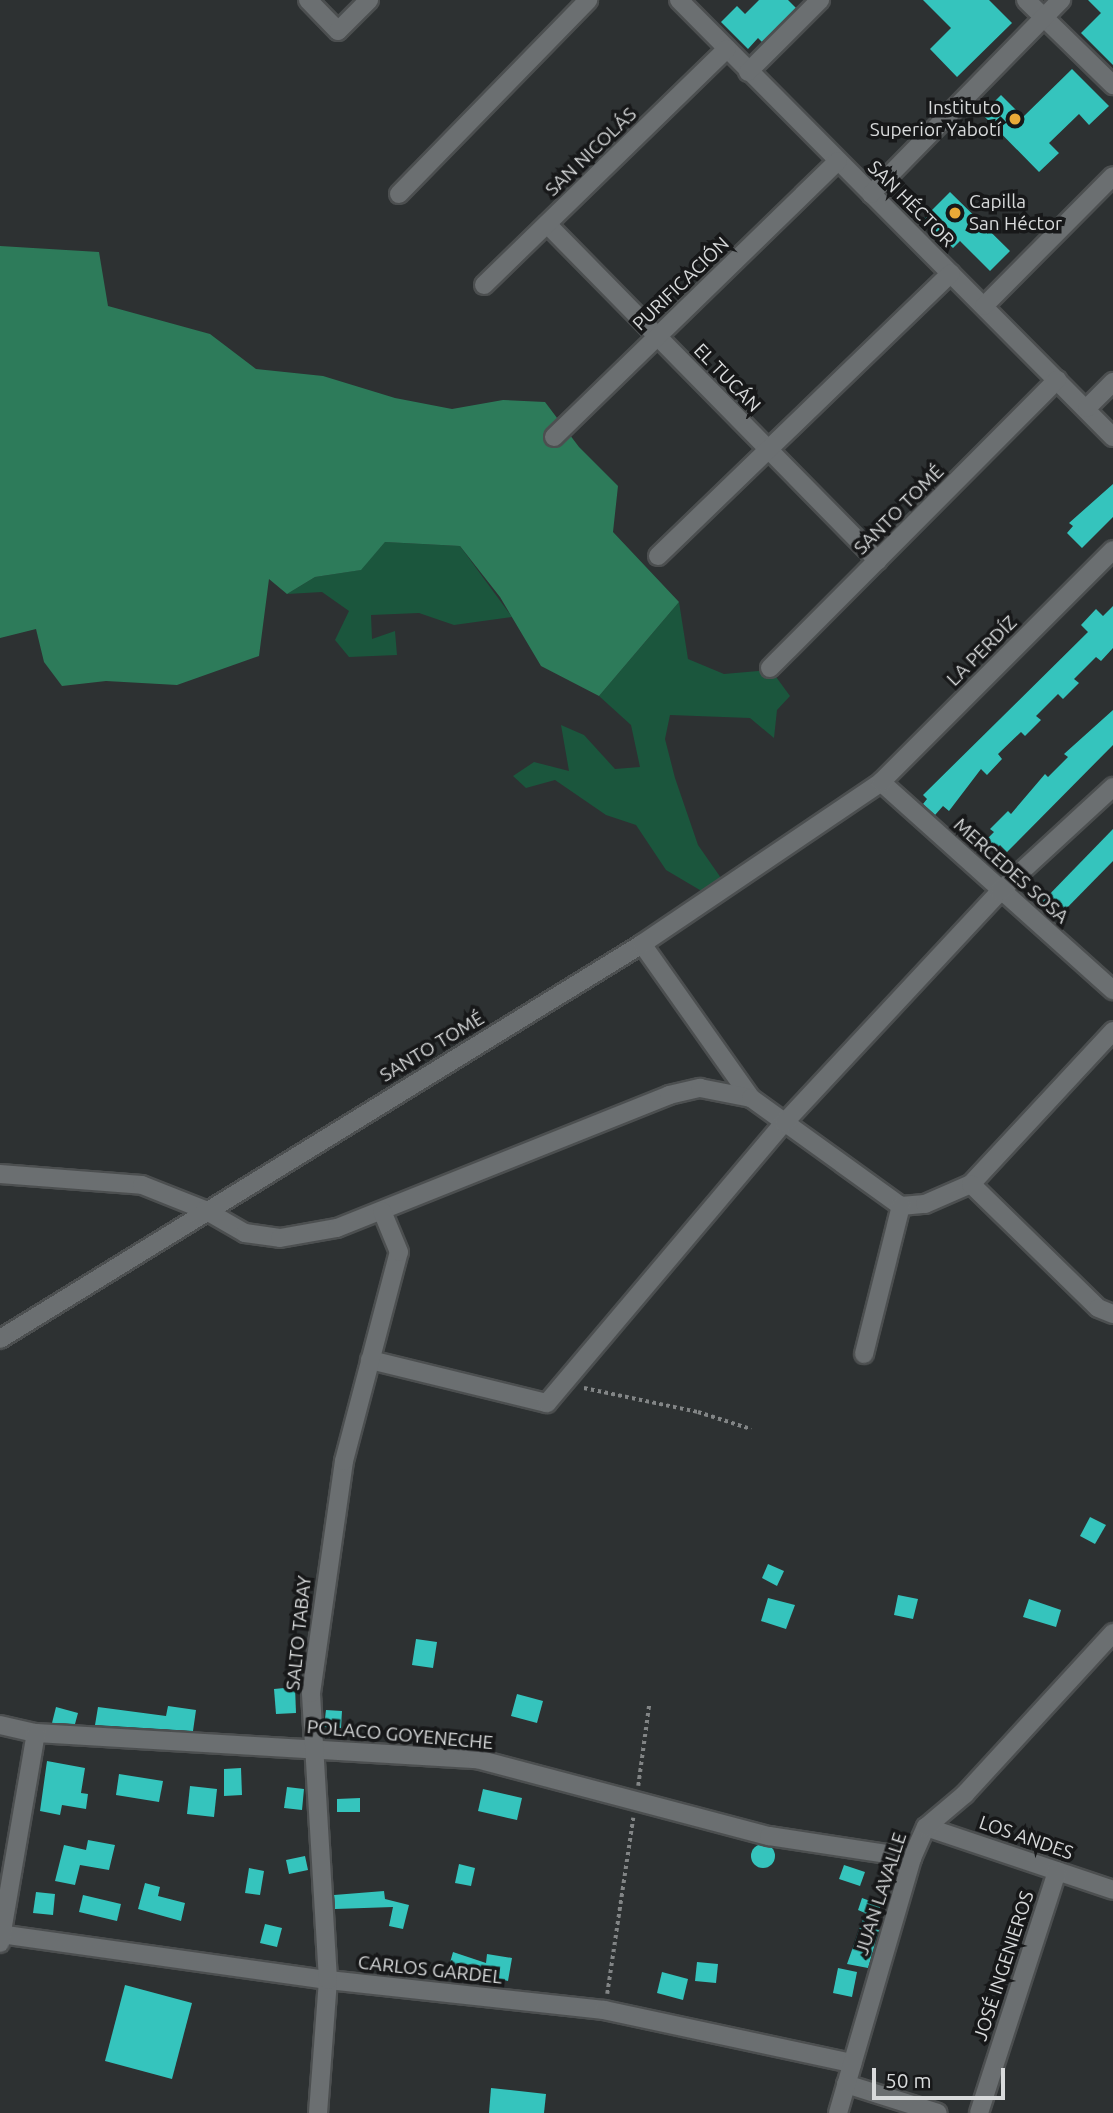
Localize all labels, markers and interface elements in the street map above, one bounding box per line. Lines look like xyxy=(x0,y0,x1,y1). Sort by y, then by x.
place label: Instituto Superior Yabotí xyxy=(870,97,1001,141)
street label: SAN NICOLÁS xyxy=(541,103,641,201)
marker: Instituto Superior Yabotí xyxy=(1007,111,1023,127)
street label: SAN HÉCTOR xyxy=(863,156,959,252)
place label: Capilla San Héctor xyxy=(969,191,1062,235)
marker: Capilla San Héctor xyxy=(947,205,963,221)
street label: PURIFICACIÓN xyxy=(628,232,734,336)
street label: EL TUCÁN xyxy=(689,339,765,417)
street label: SANTO TOMÉ xyxy=(849,460,949,560)
street label: LA PERDÍZ xyxy=(942,611,1022,691)
street label: MERCEDES SOSA xyxy=(949,813,1073,929)
street label: SANTO TOMÉ xyxy=(376,1007,488,1087)
street label: SALTO TABAY xyxy=(282,1574,316,1692)
street label: POLACO GOYENECHE xyxy=(306,1715,494,1755)
street label: LOS ANDES xyxy=(976,1811,1076,1865)
street label: JUAN LAVALLE xyxy=(850,1830,912,1958)
street label: JOSÉ INGENIEROS xyxy=(969,1888,1039,2044)
street label: CARLOS GARDEL xyxy=(357,1951,503,1989)
scale bar xyxy=(875,2054,1008,2098)
text: 50 m xyxy=(885,2068,932,2092)

